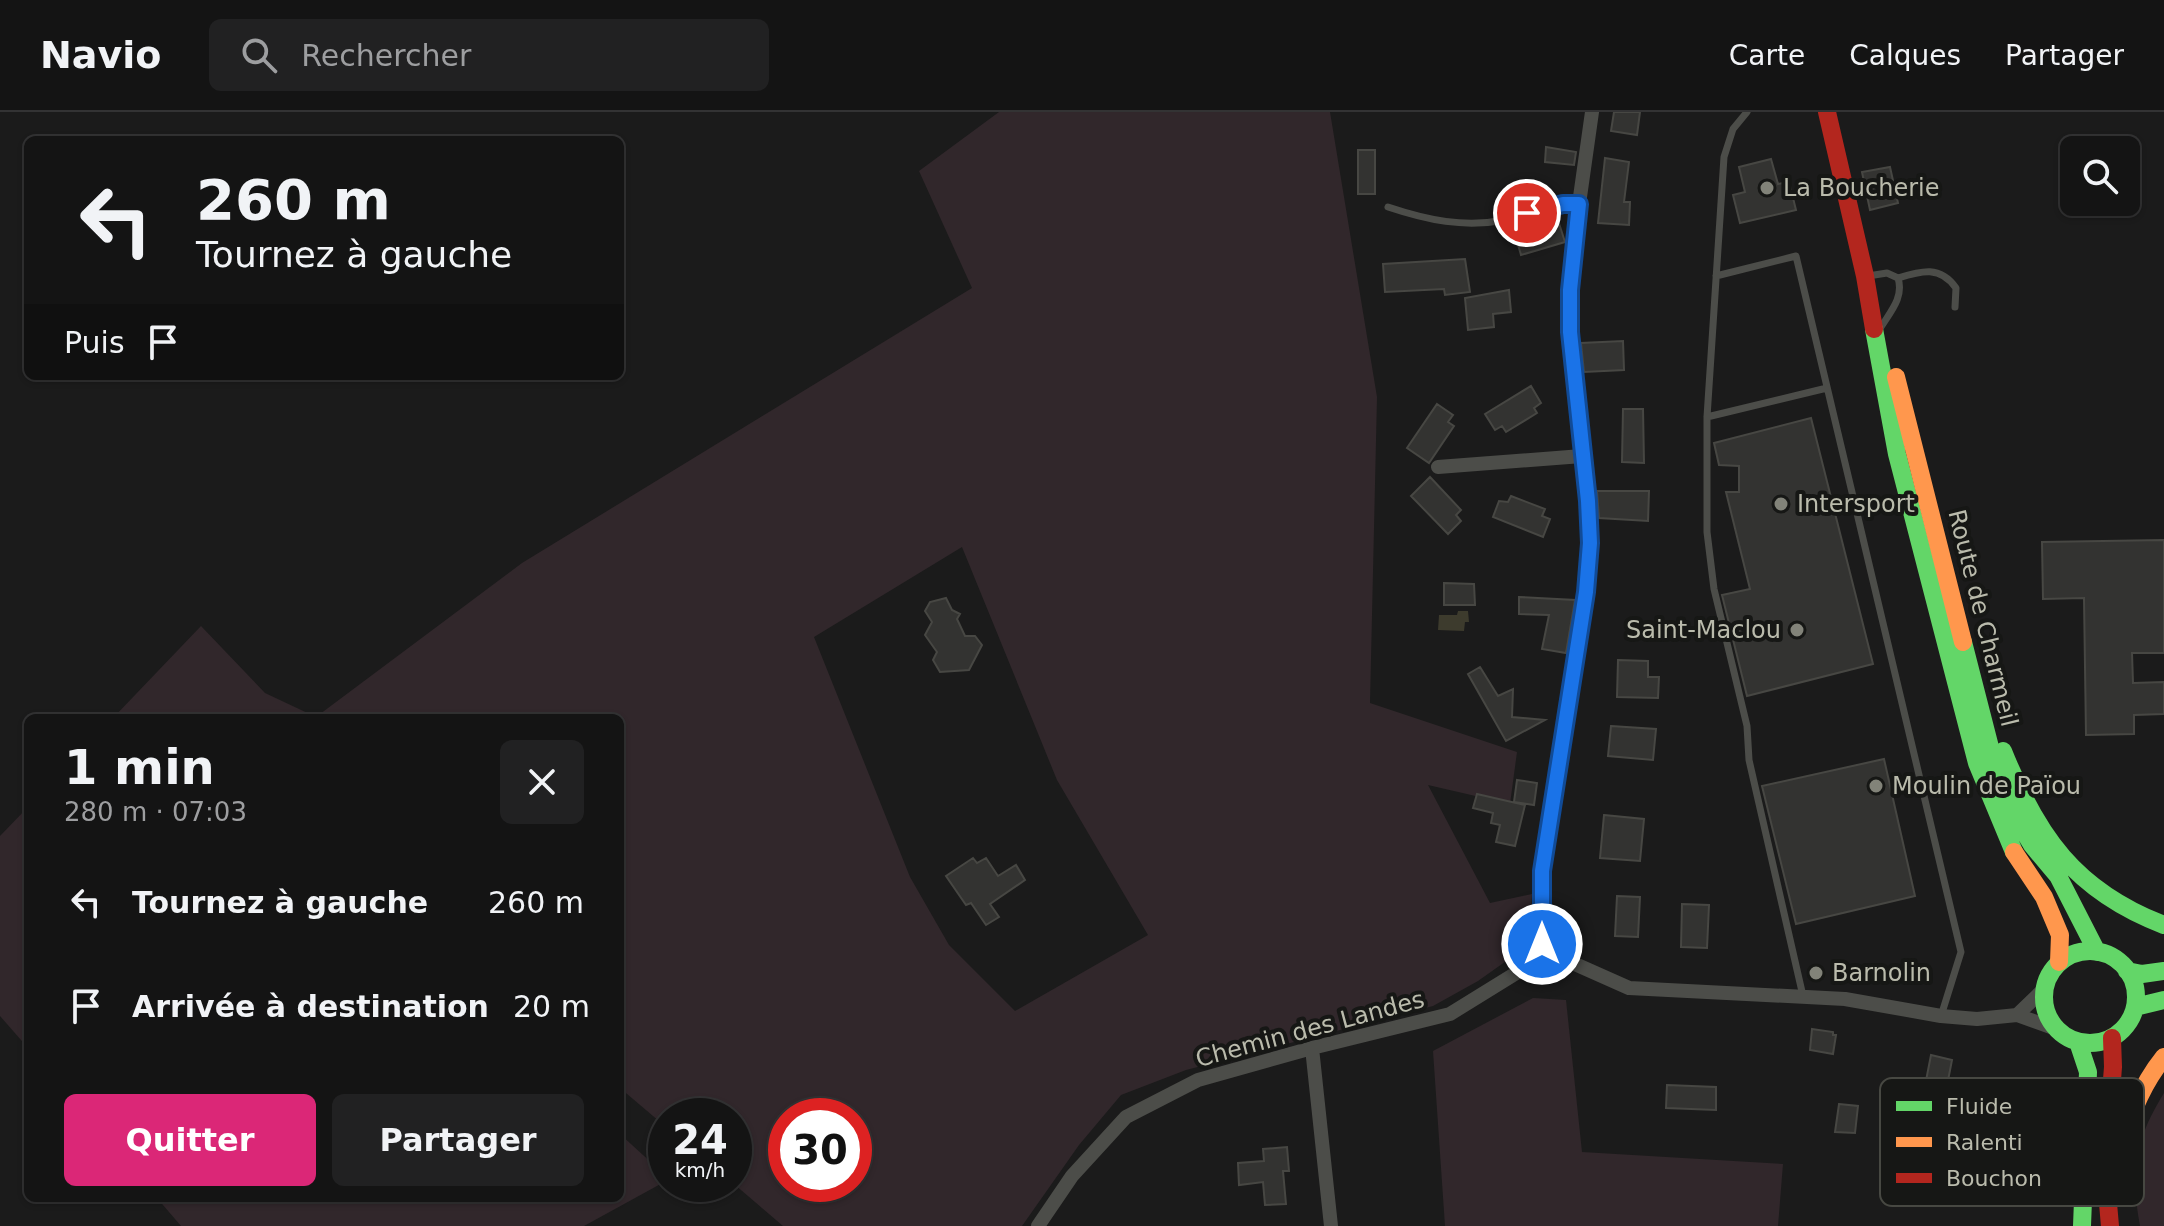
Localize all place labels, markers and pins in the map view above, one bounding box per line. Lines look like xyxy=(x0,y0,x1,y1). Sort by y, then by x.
place label: La Boucherie xyxy=(1783,174,1940,202)
pin xyxy=(1493,179,1561,247)
marker: La Boucherie xyxy=(1758,179,1776,197)
place label: Intersport xyxy=(1797,490,1915,518)
marker: Intersport xyxy=(1772,495,1790,513)
place label: Saint-Maclou xyxy=(1626,616,1781,644)
marker: Saint-Maclou xyxy=(1788,621,1806,639)
place label: Moulin de Païou xyxy=(1892,772,2081,800)
marker: Moulin de Païou xyxy=(1867,777,1885,795)
place label: Barnolin xyxy=(1832,959,1931,987)
marker: Barnolin xyxy=(1807,964,1825,982)

